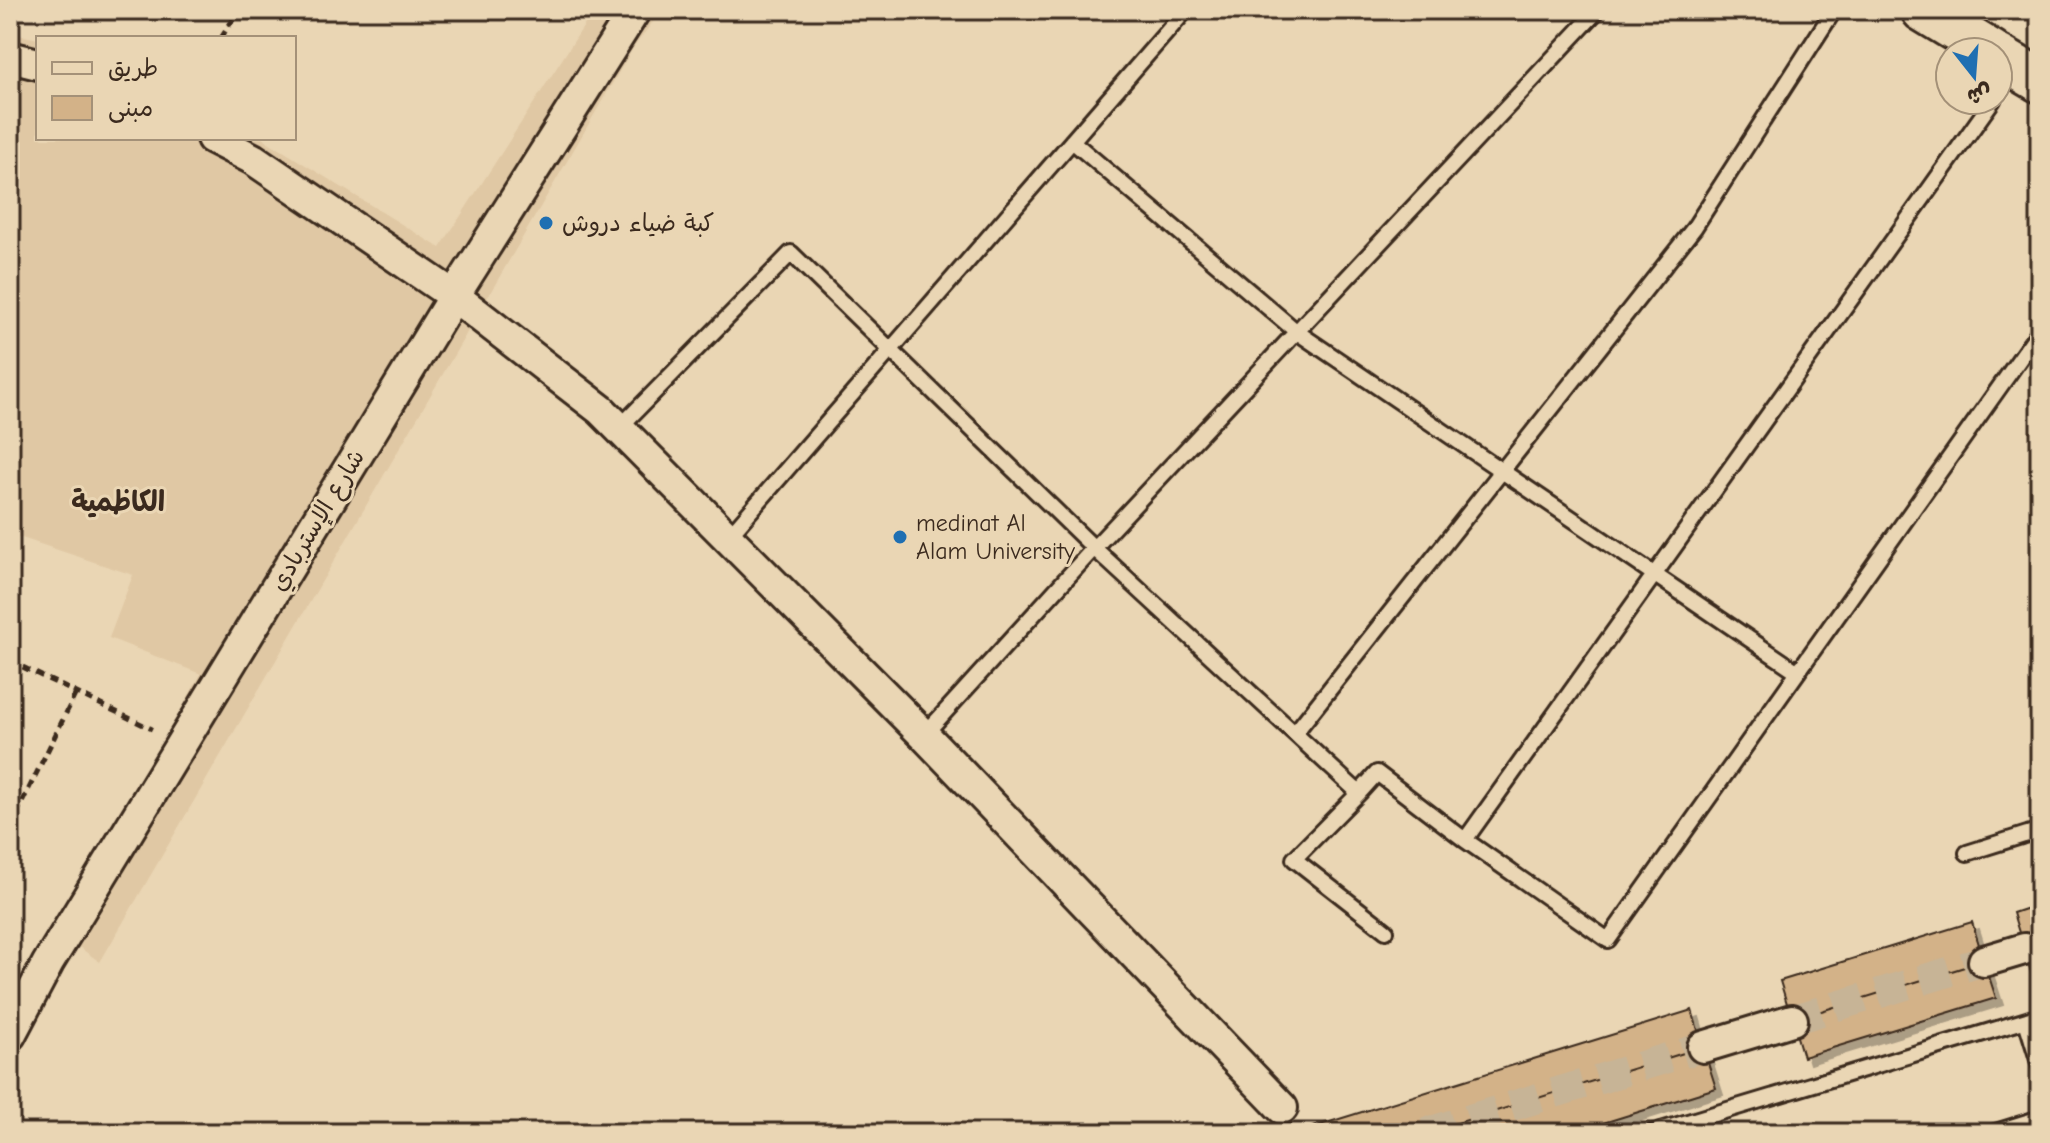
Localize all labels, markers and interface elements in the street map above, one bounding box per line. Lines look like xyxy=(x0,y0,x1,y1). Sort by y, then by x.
legend xyxy=(36,36,296,140)
north arrow xyxy=(1934,36,2014,116)
text: طريق xyxy=(108,54,158,82)
text: ش xyxy=(1964,78,1995,110)
text: مبنى xyxy=(108,94,153,123)
place label: كبة ضياء دروش xyxy=(562,209,714,237)
marker: كبة ضياء دروش xyxy=(537,214,555,232)
street label: شارع الإستربادي xyxy=(264,444,373,597)
district label: الكاظمية xyxy=(71,486,165,518)
place label: medinat Al Alam University xyxy=(916,509,1075,565)
marker: medinat Al Alam University xyxy=(891,528,909,546)

